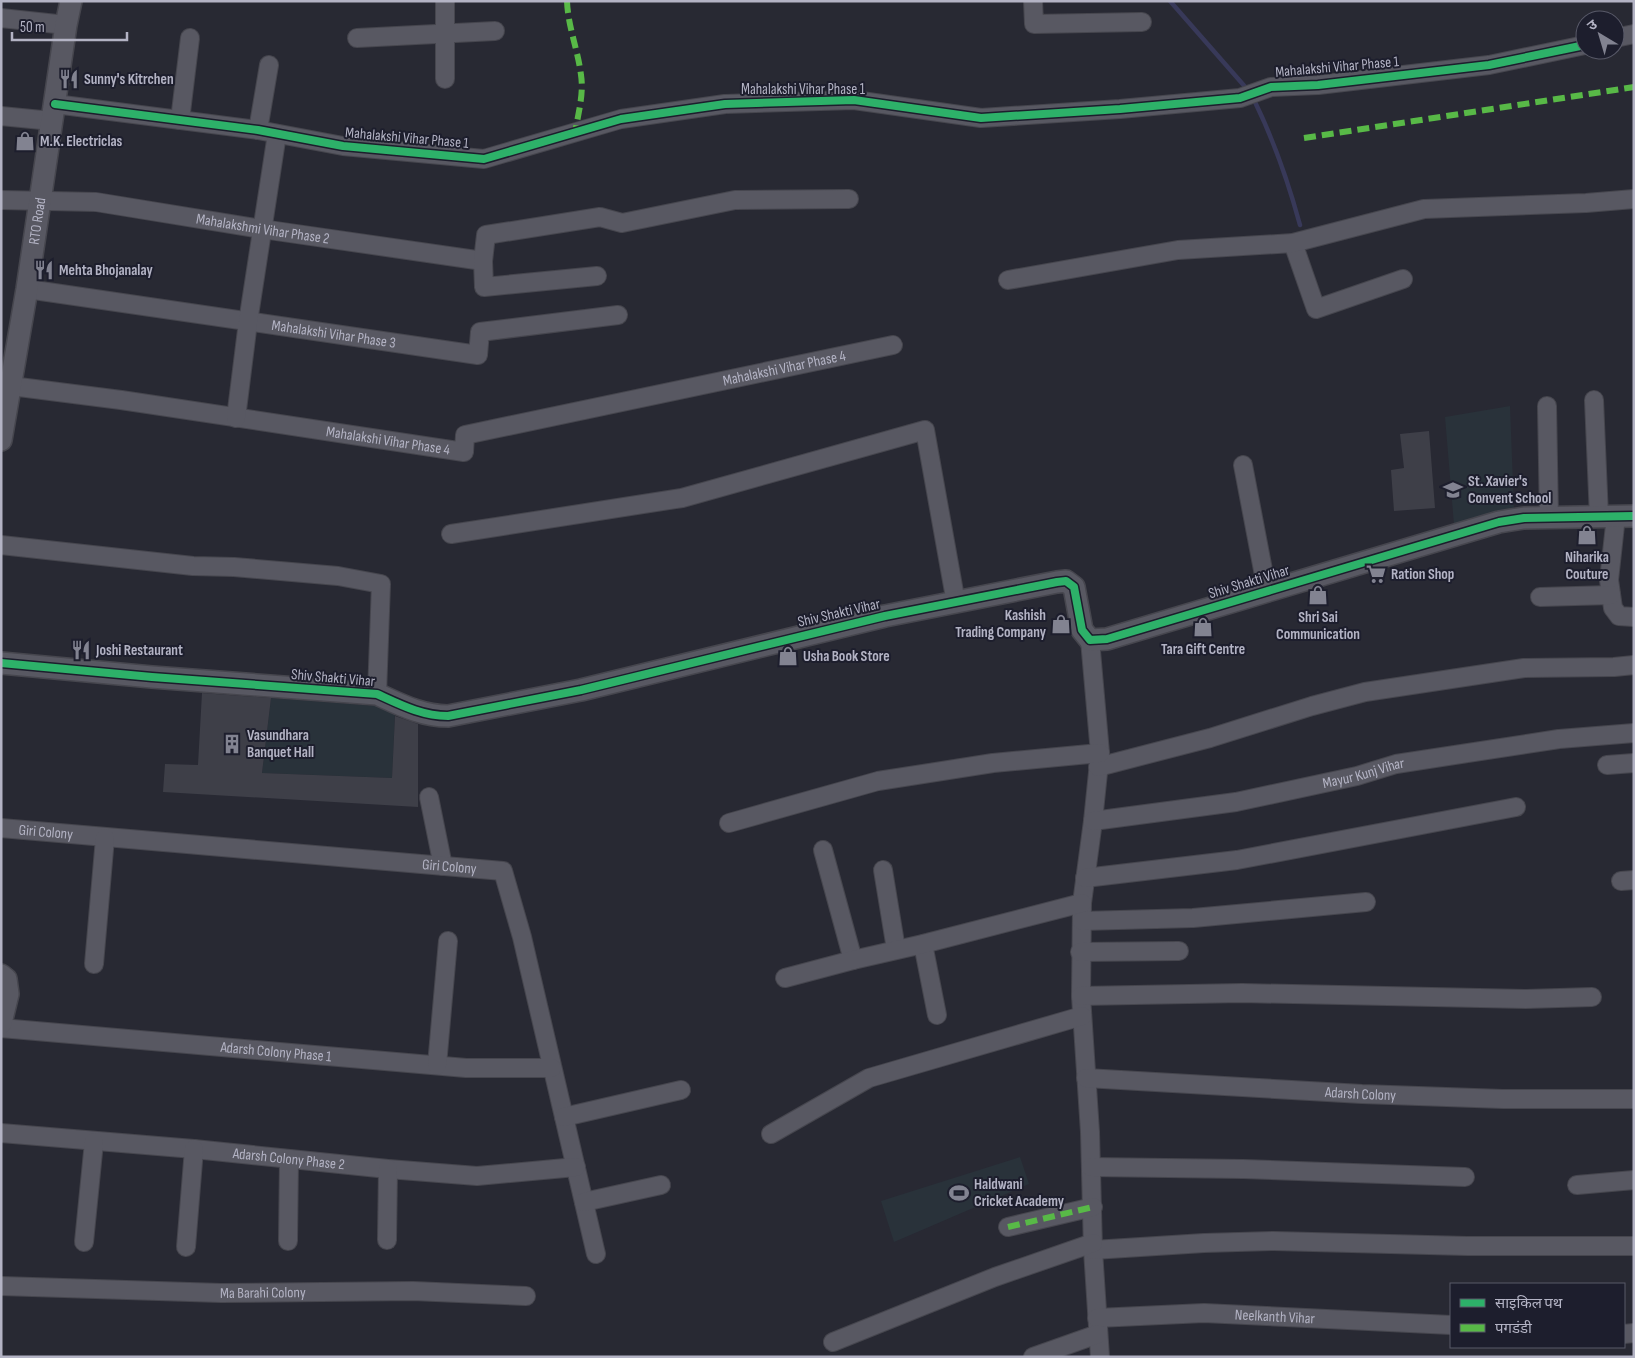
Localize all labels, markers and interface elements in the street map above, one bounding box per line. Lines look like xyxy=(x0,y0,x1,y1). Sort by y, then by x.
scale bar xyxy=(12,10,128,42)
north arrow xyxy=(1575,10,1625,60)
text: उ xyxy=(1584,15,1601,34)
text: 50 m xyxy=(20,18,45,37)
street label: Mahalakshi Vihar Phase 1 xyxy=(1274,52,1400,82)
restaurant icon: Sunny's Kitrchen xyxy=(58,68,80,90)
place label: Sunny's Kitrchen xyxy=(84,70,174,89)
street label: Mahalakshi Vihar Phase 1 xyxy=(741,80,866,99)
street label: Mahalakshi Vihar Phase 1 xyxy=(344,123,470,153)
shop icon: M.K. Electriclas xyxy=(14,130,36,152)
place label: M.K. Electriclas xyxy=(40,132,123,151)
street label: RTO Road xyxy=(24,196,50,246)
street label: Mahalakshmi Vihar Phase 2 xyxy=(195,209,331,248)
restaurant icon: Mehta Bhojanalay xyxy=(33,259,55,281)
place label: Mehta Bhojanalay xyxy=(59,261,153,280)
street label: Mahalakshi Vihar Phase 3 xyxy=(270,315,397,352)
street label: Mahalakshi Vihar Phase 4 xyxy=(721,346,847,390)
street label: Mahalakshi Vihar Phase 4 xyxy=(325,422,451,459)
place label: St. Xavier's Convent School xyxy=(1468,472,1551,508)
school or university icon: St. Xavier's Convent School xyxy=(1442,479,1464,501)
shop icon: Niharika Couture xyxy=(1576,524,1598,546)
place label: Niharika Couture xyxy=(1565,548,1609,584)
street label: Shiv Shakti Vihar xyxy=(1206,560,1293,603)
supermarket icon: Ration Shop xyxy=(1365,563,1387,585)
place label: Ration Shop xyxy=(1391,565,1454,584)
shop icon: Shri Sai Communication xyxy=(1307,584,1329,606)
street label: Shiv Shakti Vihar xyxy=(796,594,883,632)
place label: Kashish Trading Company xyxy=(955,606,1047,642)
place label: Shri Sai Communication xyxy=(1276,608,1360,644)
shop icon: Kashish Trading Company xyxy=(1050,613,1072,635)
shop icon: Tara Gift Centre xyxy=(1192,616,1214,638)
restaurant icon: Joshi Restaurant xyxy=(70,639,92,661)
place label: Tara Gift Centre xyxy=(1161,640,1245,659)
place label: Joshi Restaurant xyxy=(95,641,183,660)
shop icon: Usha Book Store xyxy=(777,645,799,667)
place label: Usha Book Store xyxy=(803,647,890,666)
street label: Shiv Shakti Vihar xyxy=(290,665,376,691)
place label: Vasundhara Banquet Hall xyxy=(247,726,314,762)
building icon: Vasundhara Banquet Hall xyxy=(221,733,243,755)
street label: Mayur Kunj Vihar xyxy=(1321,753,1406,793)
street label: Giri Colony xyxy=(18,820,74,844)
street label: Giri Colony xyxy=(421,855,477,878)
street label: Adarsh Colony Phase 1 xyxy=(219,1037,333,1066)
street label: Adarsh Colony xyxy=(1323,1082,1397,1105)
street label: Adarsh Colony Phase 2 xyxy=(231,1143,346,1174)
place label: Haldwani Cricket Academy xyxy=(974,1175,1065,1211)
sports icon: Haldwani Cricket Academy xyxy=(948,1182,970,1204)
street label: Ma Barahi Colony xyxy=(220,1283,306,1303)
legend xyxy=(1450,1283,1625,1348)
text: साइकिल पथ xyxy=(1495,1294,1563,1313)
street label: Neelkanth Vihar xyxy=(1234,1305,1316,1328)
text: पगडंडी xyxy=(1495,1319,1533,1338)

